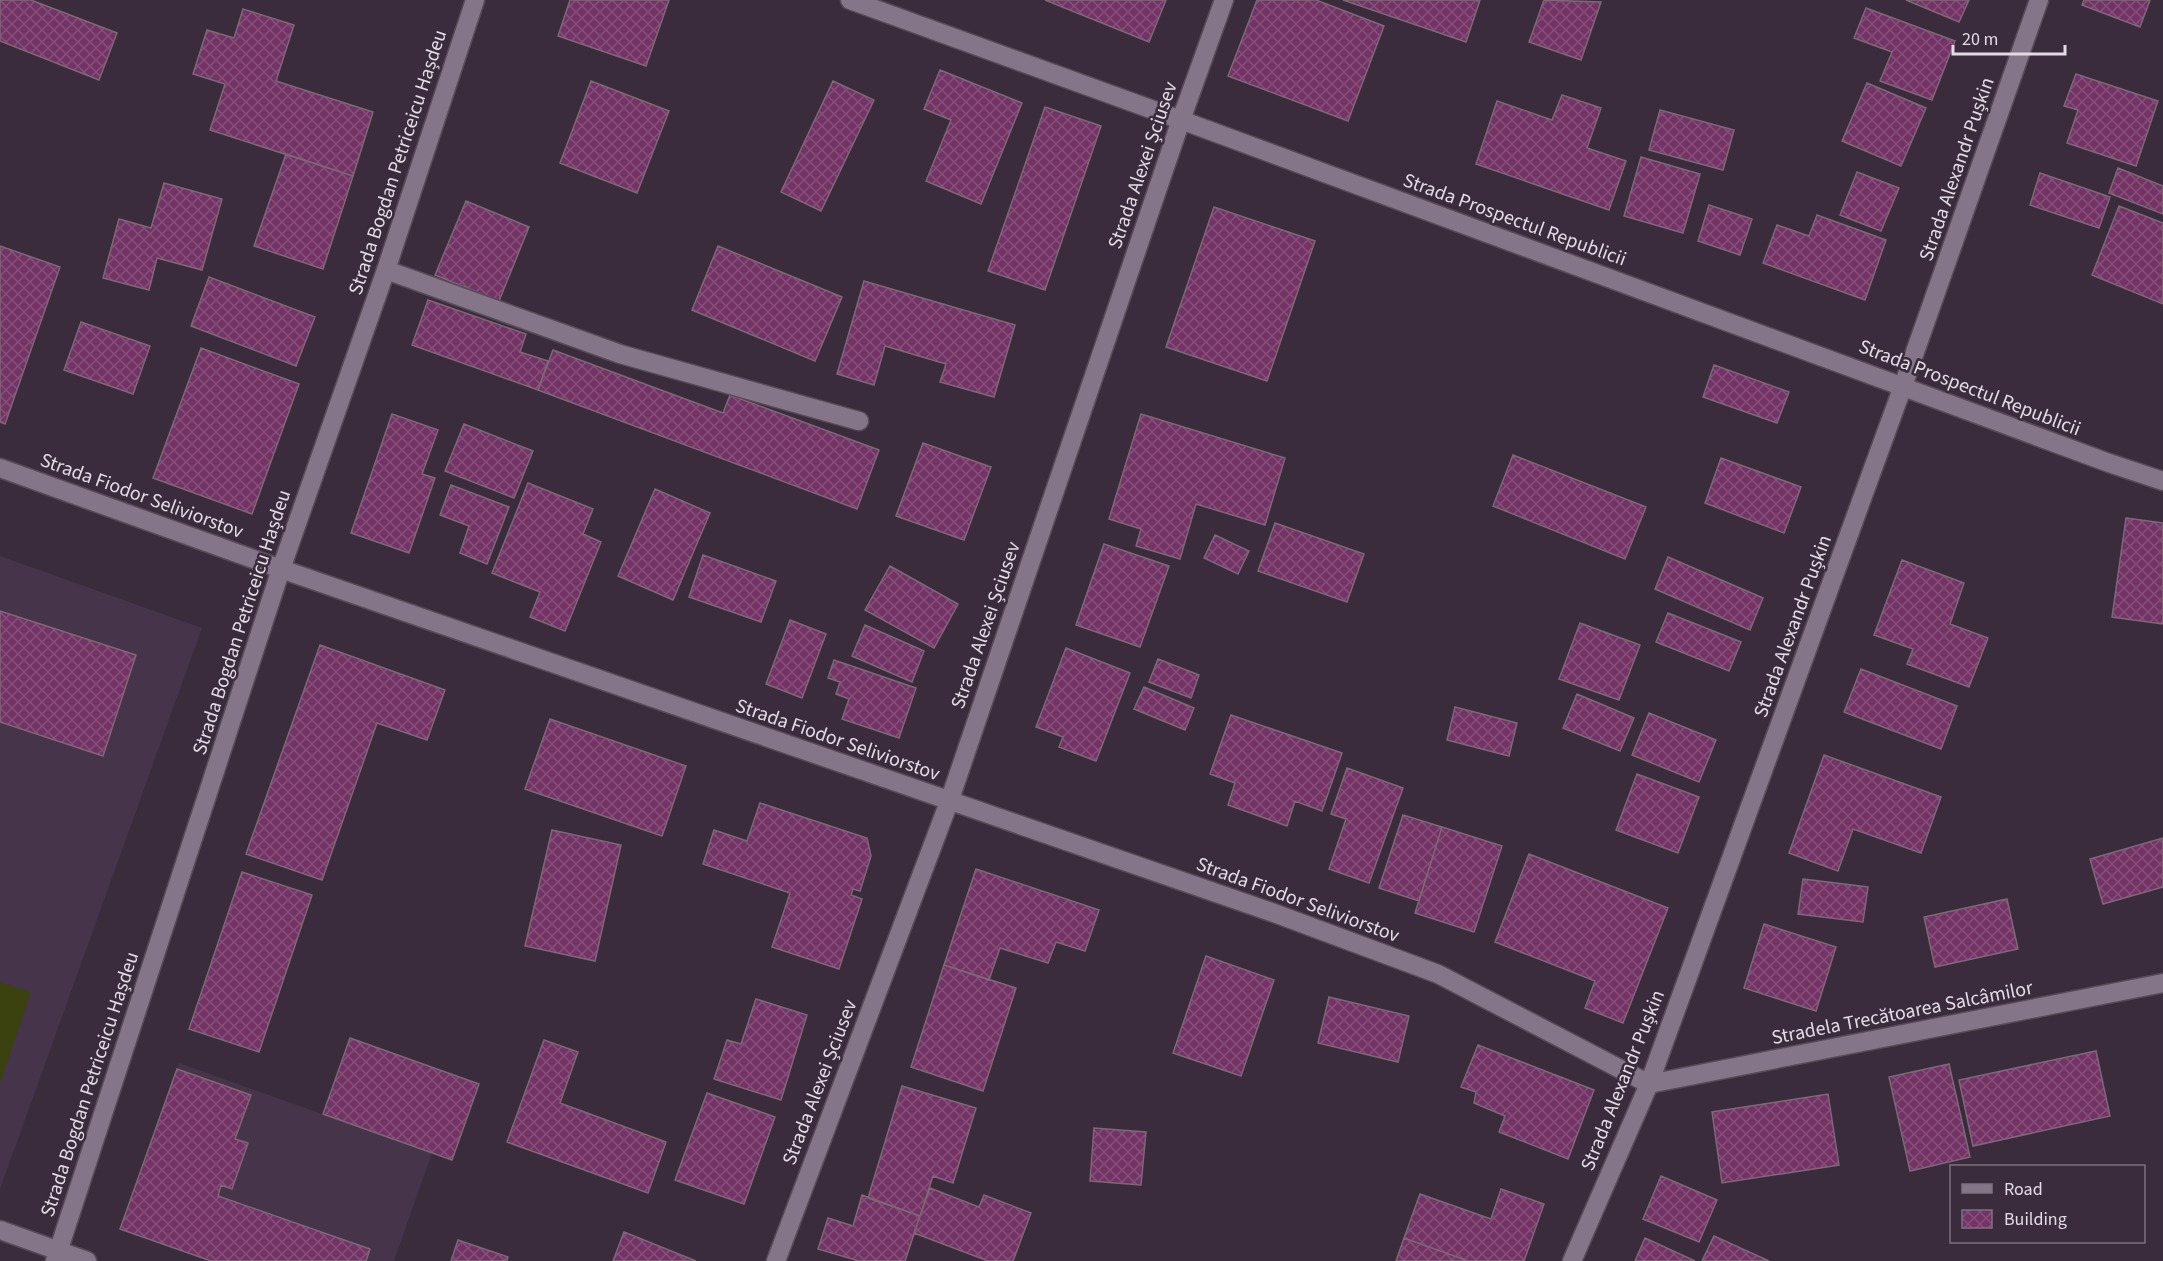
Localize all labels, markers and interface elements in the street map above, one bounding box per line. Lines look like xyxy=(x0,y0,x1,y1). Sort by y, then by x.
scale bar xyxy=(1953,18,2066,56)
street label: Strada Bogdan Petriceicu Hașdeu xyxy=(342,26,454,299)
text: 20 m xyxy=(1962,27,1998,52)
street label: Strada Alexandr Pușkin xyxy=(1912,74,2002,265)
street label: Strada Alexei Șciusev xyxy=(1101,77,1185,253)
street label: Strada Prospectul Republicii xyxy=(1399,166,1630,273)
street label: Strada Prospectul Republicii xyxy=(1855,333,2085,443)
street label: Strada Fiodor Seliviorstov xyxy=(36,446,248,546)
street label: Strada Bogdan Petriceicu Hașdeu xyxy=(186,486,298,759)
street label: Strada Alexandr Pușkin xyxy=(1747,531,1839,722)
street label: Strada Alexei Șciusev xyxy=(944,537,1028,713)
street label: Strada Fiodor Seliviorstov xyxy=(732,692,944,788)
street label: Strada Fiodor Seliviorstov xyxy=(1192,850,1404,950)
street label: Strada Bogdan Petriceicu Hașdeu xyxy=(34,948,146,1221)
street label: Stradela Trecătoarea Salcâmilor xyxy=(1769,974,2035,1052)
street label: Strada Alexandr Pușkin xyxy=(1574,986,1672,1175)
street label: Strada Alexei Șciusev xyxy=(775,995,865,1169)
legend xyxy=(1950,1165,2145,1243)
text: Road xyxy=(2004,1177,2043,1202)
text: Building xyxy=(2004,1207,2067,1232)

